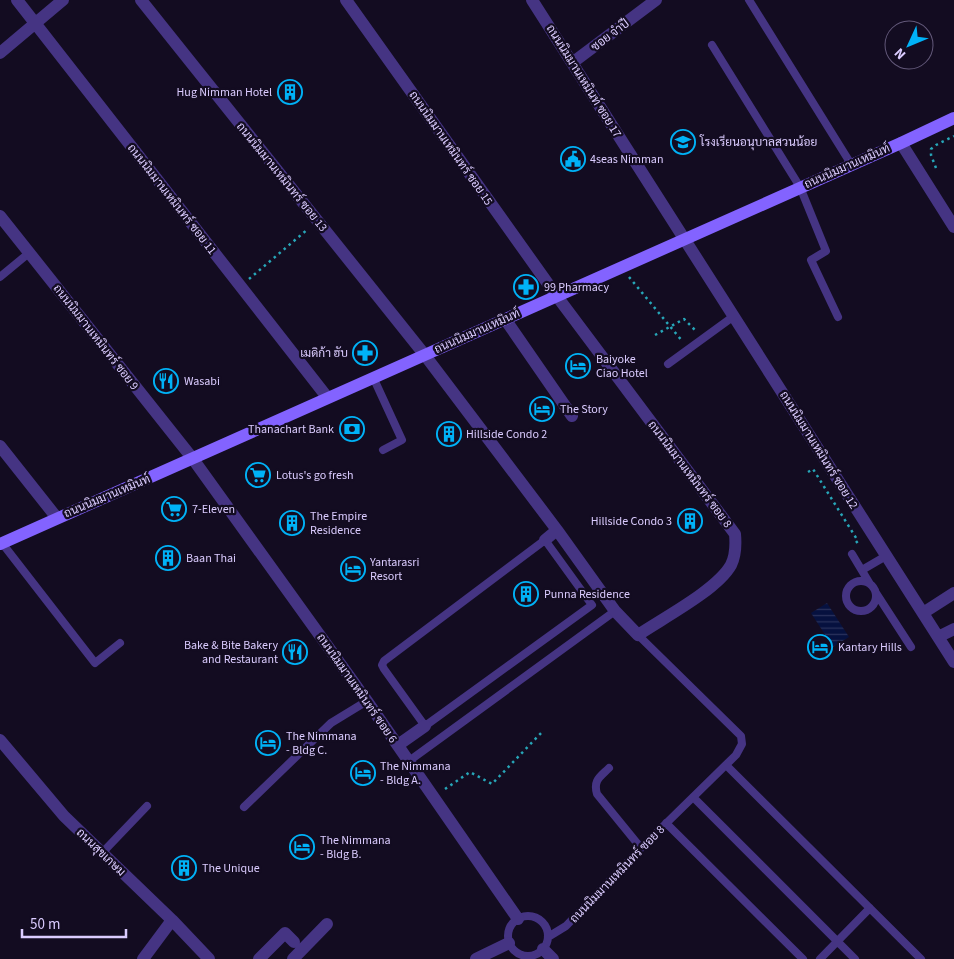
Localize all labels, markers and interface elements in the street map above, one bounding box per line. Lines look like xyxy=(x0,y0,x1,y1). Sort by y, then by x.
street label: ซอย จำปี xyxy=(588,15,633,55)
north arrow xyxy=(884,20,934,70)
street label: ถนนนิมมานเหมินท์ ซอย 17 xyxy=(542,21,625,141)
text: N xyxy=(890,43,911,64)
building icon: Hug Nimman Hotel xyxy=(277,79,303,105)
place label: Hug Nimman Hotel xyxy=(177,84,272,101)
street label: ถนนนิมมานเหมินทร์ ซอย 15 xyxy=(405,88,497,209)
street label: ถนนนิมมานเหมินทร์ ซอย 13 xyxy=(232,119,331,236)
school or university icon: โรงเรียนอนุบาลสวนน้อย xyxy=(670,129,696,155)
place label: โรงเรียนอนุบาลสวนน้อย xyxy=(699,134,817,151)
street label: ถนนนิมมานเหมินทร์ ซอย 11 xyxy=(123,140,220,258)
street label: ถนนนิมมานเหมินท์ xyxy=(802,140,893,193)
public building icon: 4seas Nimman xyxy=(560,146,586,172)
place label: 4seas Nimman xyxy=(590,151,663,168)
pharmacy icon: 99 Pharmacy xyxy=(513,274,539,300)
place label: 99 Pharmacy xyxy=(544,279,609,296)
street label: ถนนนิมมานเหมินทร์ ซอย 9 xyxy=(49,281,142,394)
street label: ถนนนิมมานเหมินท์ xyxy=(432,305,523,358)
pharmacy icon: เมดิก้า ฮับ xyxy=(352,340,378,366)
place label: เมดิก้า ฮับ xyxy=(300,345,348,362)
place label: Baiyoke Ciao Hotel xyxy=(596,351,648,382)
hotel icon: Baiyoke Ciao Hotel xyxy=(565,353,591,379)
restaurant icon: Wasabi xyxy=(153,368,179,394)
place label: Wasabi xyxy=(184,373,220,390)
street label: ถนนนิมมานเหมินทร์ ซอย 12 xyxy=(775,388,862,513)
hotel icon: The Story xyxy=(529,396,555,422)
place label: The Story xyxy=(560,401,608,418)
bank icon: Thanachart Bank xyxy=(339,416,365,442)
street label: ถนนนิมมานเหมินทร์ ซอย 8 xyxy=(644,417,736,531)
place label: Thanachart Bank xyxy=(248,421,334,438)
building icon: Hillside Condo 2 xyxy=(436,421,462,447)
place label: Hillside Condo 2 xyxy=(466,426,547,443)
supermarket icon: Lotus's go fresh xyxy=(245,462,271,488)
place label: Lotus's go fresh xyxy=(276,467,354,484)
street label: ถนนนิมมานเหมินท์ xyxy=(61,471,153,522)
supermarket icon: 7-Eleven xyxy=(161,496,187,522)
place label: 7-Eleven xyxy=(192,501,235,518)
place label: The Empire Residence xyxy=(310,508,367,539)
building icon: Hillside Condo 3 xyxy=(677,508,703,534)
building icon: The Empire Residence xyxy=(279,510,305,536)
place label: Hillside Condo 3 xyxy=(591,513,672,530)
building icon: Baan Thai xyxy=(155,545,181,571)
place label: Baan Thai xyxy=(186,550,236,567)
place label: Yantarasri Resort xyxy=(369,554,419,585)
hotel icon: Yantarasri Resort xyxy=(340,556,366,582)
building icon: Punna Residence xyxy=(513,581,539,607)
place label: Punna Residence xyxy=(544,586,630,603)
street label: ถนนนิมมานเหมินทร์ ซอย 6 xyxy=(312,630,401,747)
hotel icon: Kantary Hills xyxy=(807,634,833,660)
place label: Bake & Bite Bakery and Restaurant xyxy=(184,637,278,668)
restaurant icon: Bake & Bite Bakery and Restaurant xyxy=(282,639,308,665)
place label: Kantary Hills xyxy=(838,639,902,656)
place label: The Nimmana - Bldg C. xyxy=(286,728,357,759)
hotel icon: The Nimmana - Bldg C. xyxy=(255,730,281,756)
place label: The Nimmana - Bldg A. xyxy=(380,758,451,789)
hotel icon: The Nimmana - Bldg A. xyxy=(350,760,376,786)
street label: ถนนนิมมานเหมินทร์ ซอย 8 xyxy=(566,822,669,927)
street label: ถนนสุขเกษม xyxy=(72,825,129,880)
place label: The Nimmana - Bldg B. xyxy=(320,832,391,863)
hotel icon: The Nimmana - Bldg B. xyxy=(289,834,315,860)
building icon: The Unique xyxy=(171,855,197,881)
place label: The Unique xyxy=(202,860,260,877)
scale bar xyxy=(22,906,126,938)
text: 50 m xyxy=(30,914,60,935)

